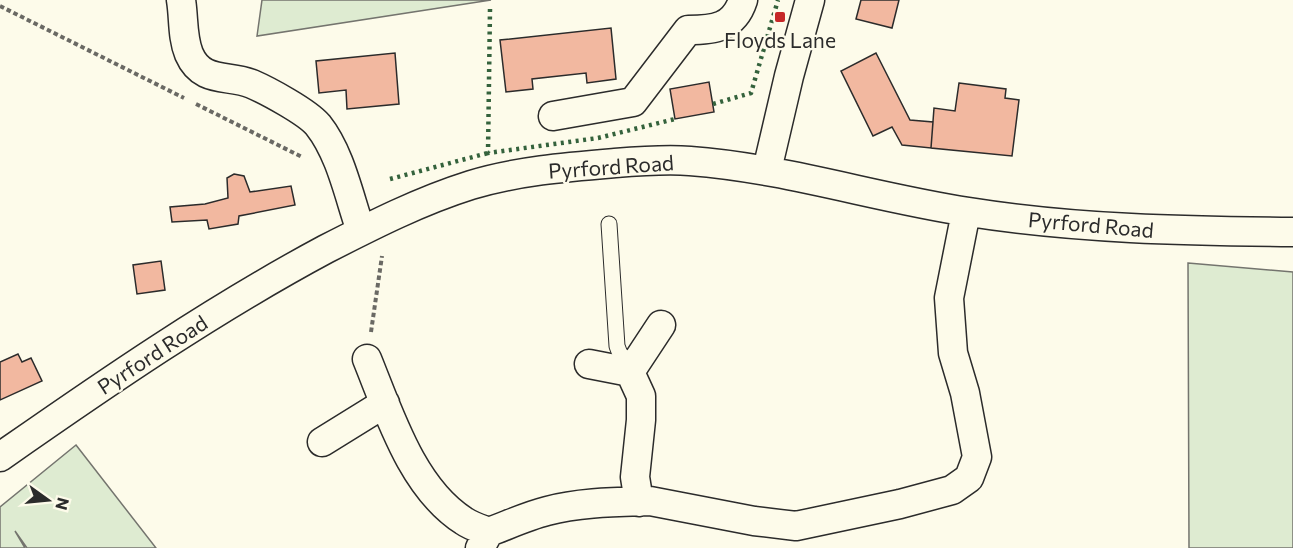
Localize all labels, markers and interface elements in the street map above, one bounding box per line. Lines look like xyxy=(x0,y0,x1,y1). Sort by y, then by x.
marker: Floyds Lane xyxy=(773,10,787,24)
place label: Floyds Lane xyxy=(724,27,836,52)
street label: Pyrford Road xyxy=(547,149,675,183)
street label: Pyrford Road xyxy=(1027,206,1155,242)
street label: Pyrford Road xyxy=(92,309,212,399)
north arrow xyxy=(18,470,78,530)
text: N xyxy=(52,496,74,512)

